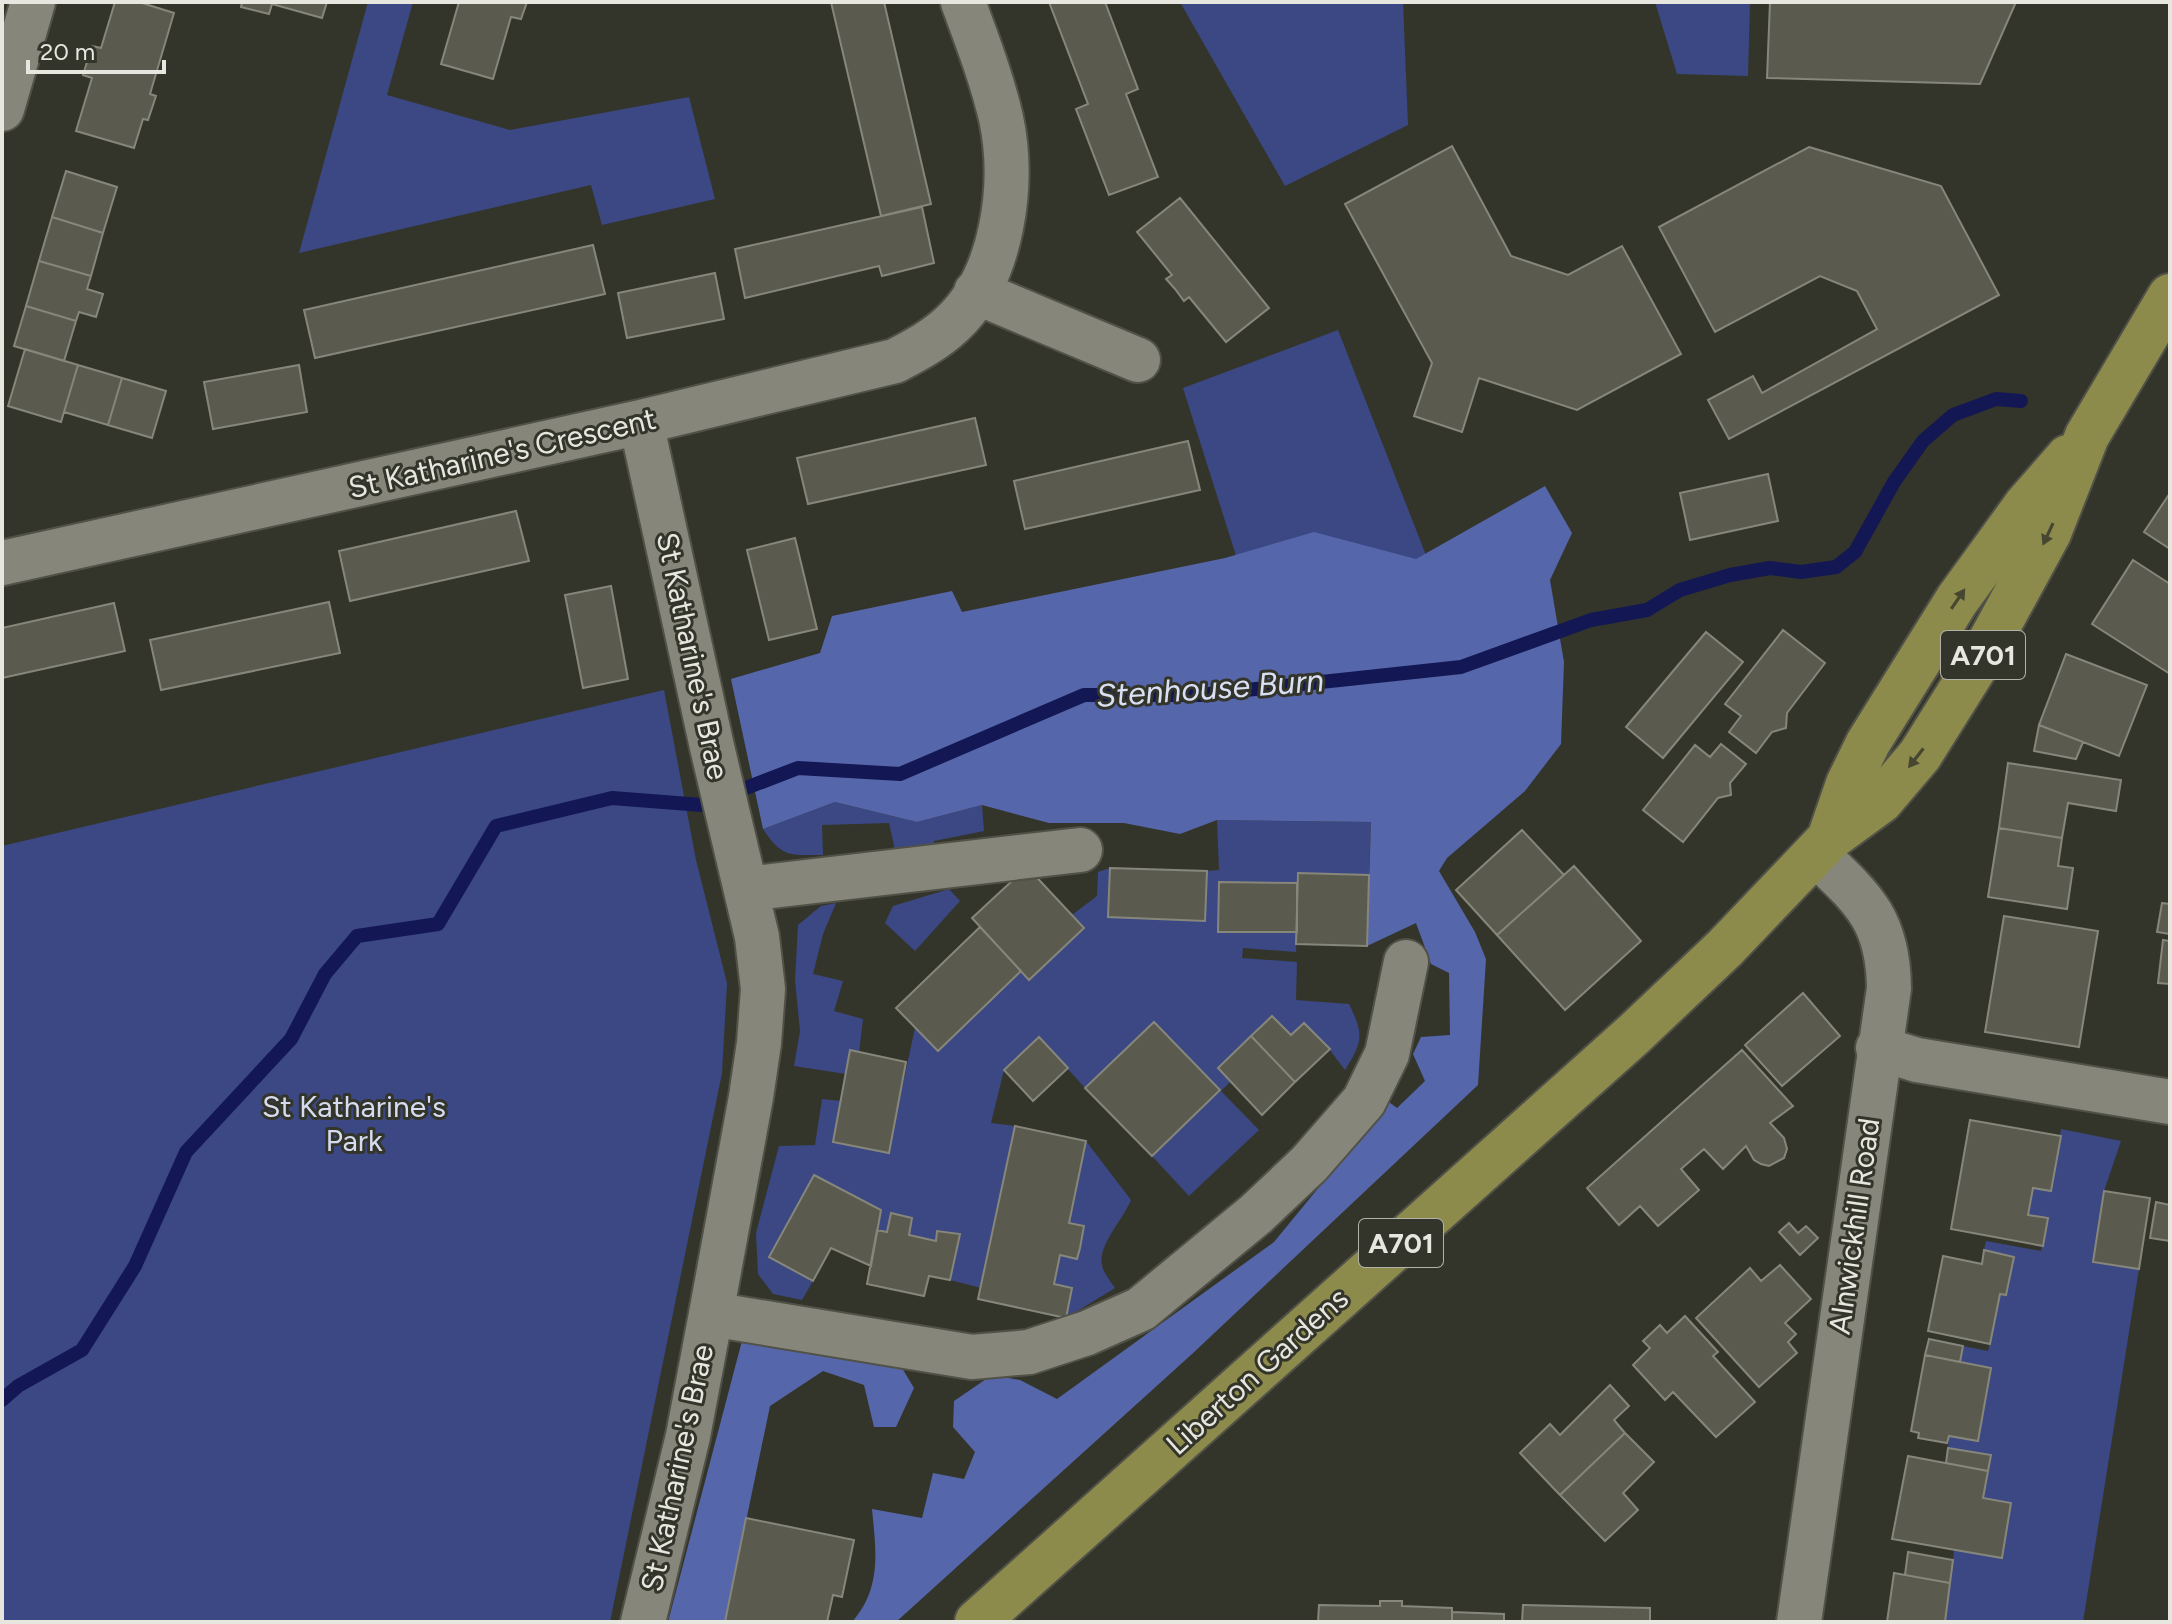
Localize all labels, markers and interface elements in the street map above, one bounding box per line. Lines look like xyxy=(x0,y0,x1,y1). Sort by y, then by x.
scale bar xyxy=(28,24,164,74)
text: 20 m xyxy=(40,37,95,66)
street label: St Katharine's Crescent xyxy=(345,400,659,506)
one-way arrow xyxy=(2041,523,2055,546)
street label: St Katharine's Brae xyxy=(649,529,737,783)
one-way arrow xyxy=(1951,588,1966,609)
road number: A701 xyxy=(1941,631,2025,679)
water label: Stenhouse Burn xyxy=(1095,661,1325,715)
one-way arrow xyxy=(1909,748,1925,768)
park label: St Katharine's Park xyxy=(262,1088,446,1159)
street label: Alnwickhill Road xyxy=(1821,1115,1887,1337)
road number: A701 xyxy=(1359,1219,1443,1267)
street label: Liberton Gardens xyxy=(1158,1279,1356,1463)
street label: St Katharine's Brae xyxy=(633,1341,721,1595)

